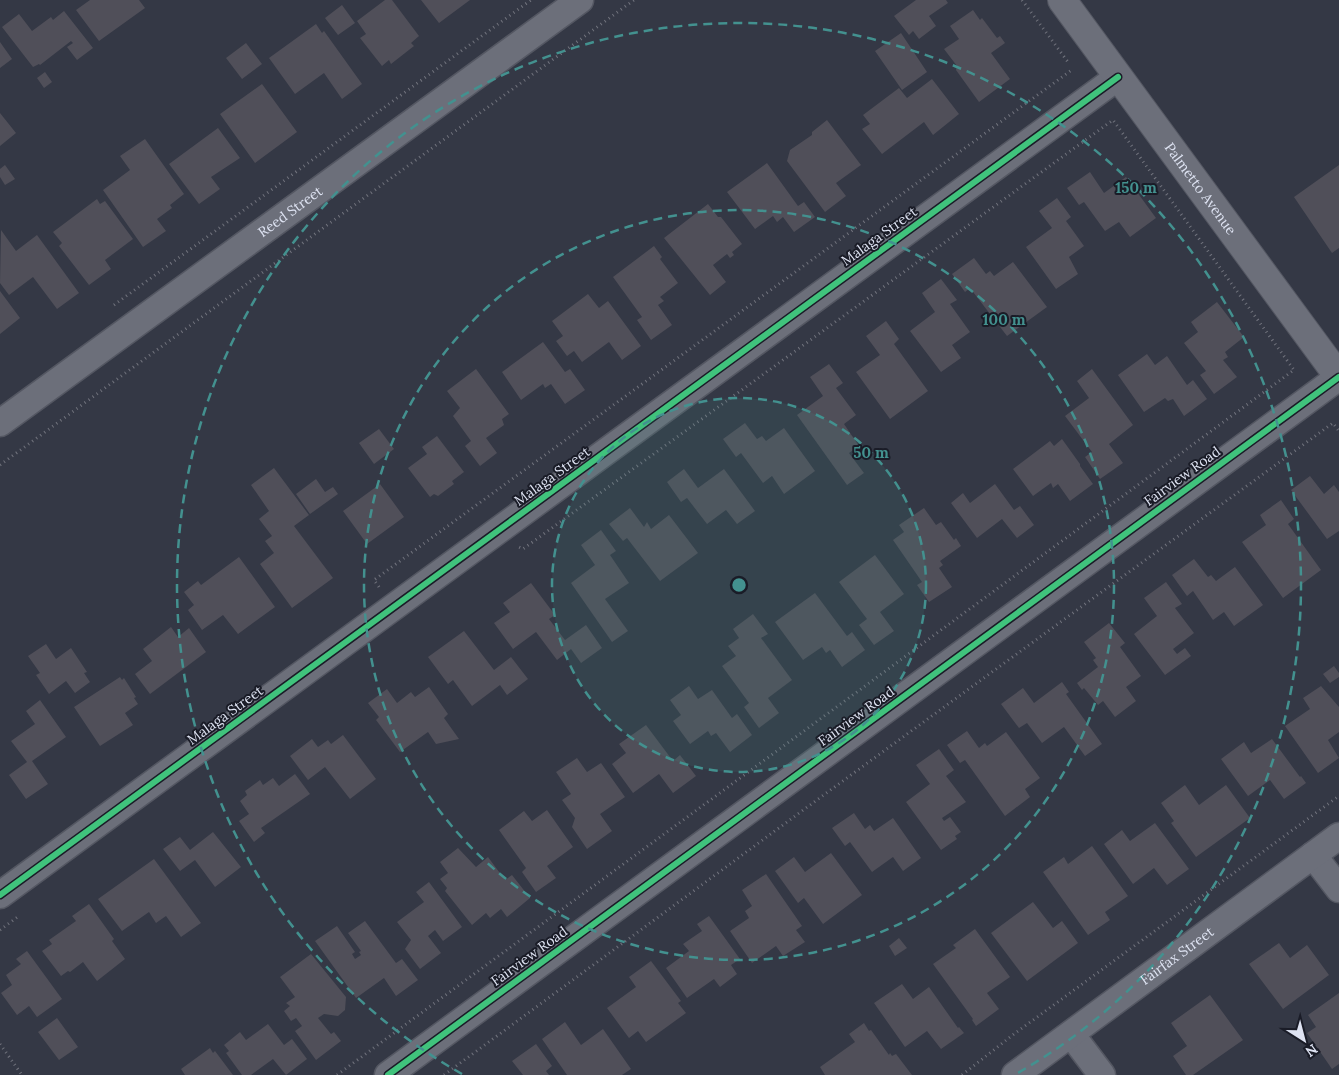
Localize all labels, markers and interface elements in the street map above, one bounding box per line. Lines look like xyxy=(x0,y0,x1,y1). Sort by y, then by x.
street label: Palmetto Avenue xyxy=(1161,139,1241,238)
text: 150 m xyxy=(1115,178,1157,197)
street label: Reed Street xyxy=(254,182,326,241)
street label: Malaga Street xyxy=(838,202,921,270)
text: 100 m xyxy=(983,310,1026,329)
street label: Malaga Street xyxy=(511,442,594,510)
street label: Fairview Road xyxy=(1140,442,1224,510)
text: 50 m xyxy=(853,443,889,462)
centre of rings xyxy=(730,576,748,594)
street label: Malaga Street xyxy=(184,681,267,749)
street label: Fairview Road xyxy=(814,682,898,750)
street label: Fairview Road xyxy=(487,922,571,990)
street label: Fairfax Street xyxy=(1136,922,1218,989)
north arrow xyxy=(1279,1015,1329,1065)
text: N xyxy=(1302,1040,1321,1061)

